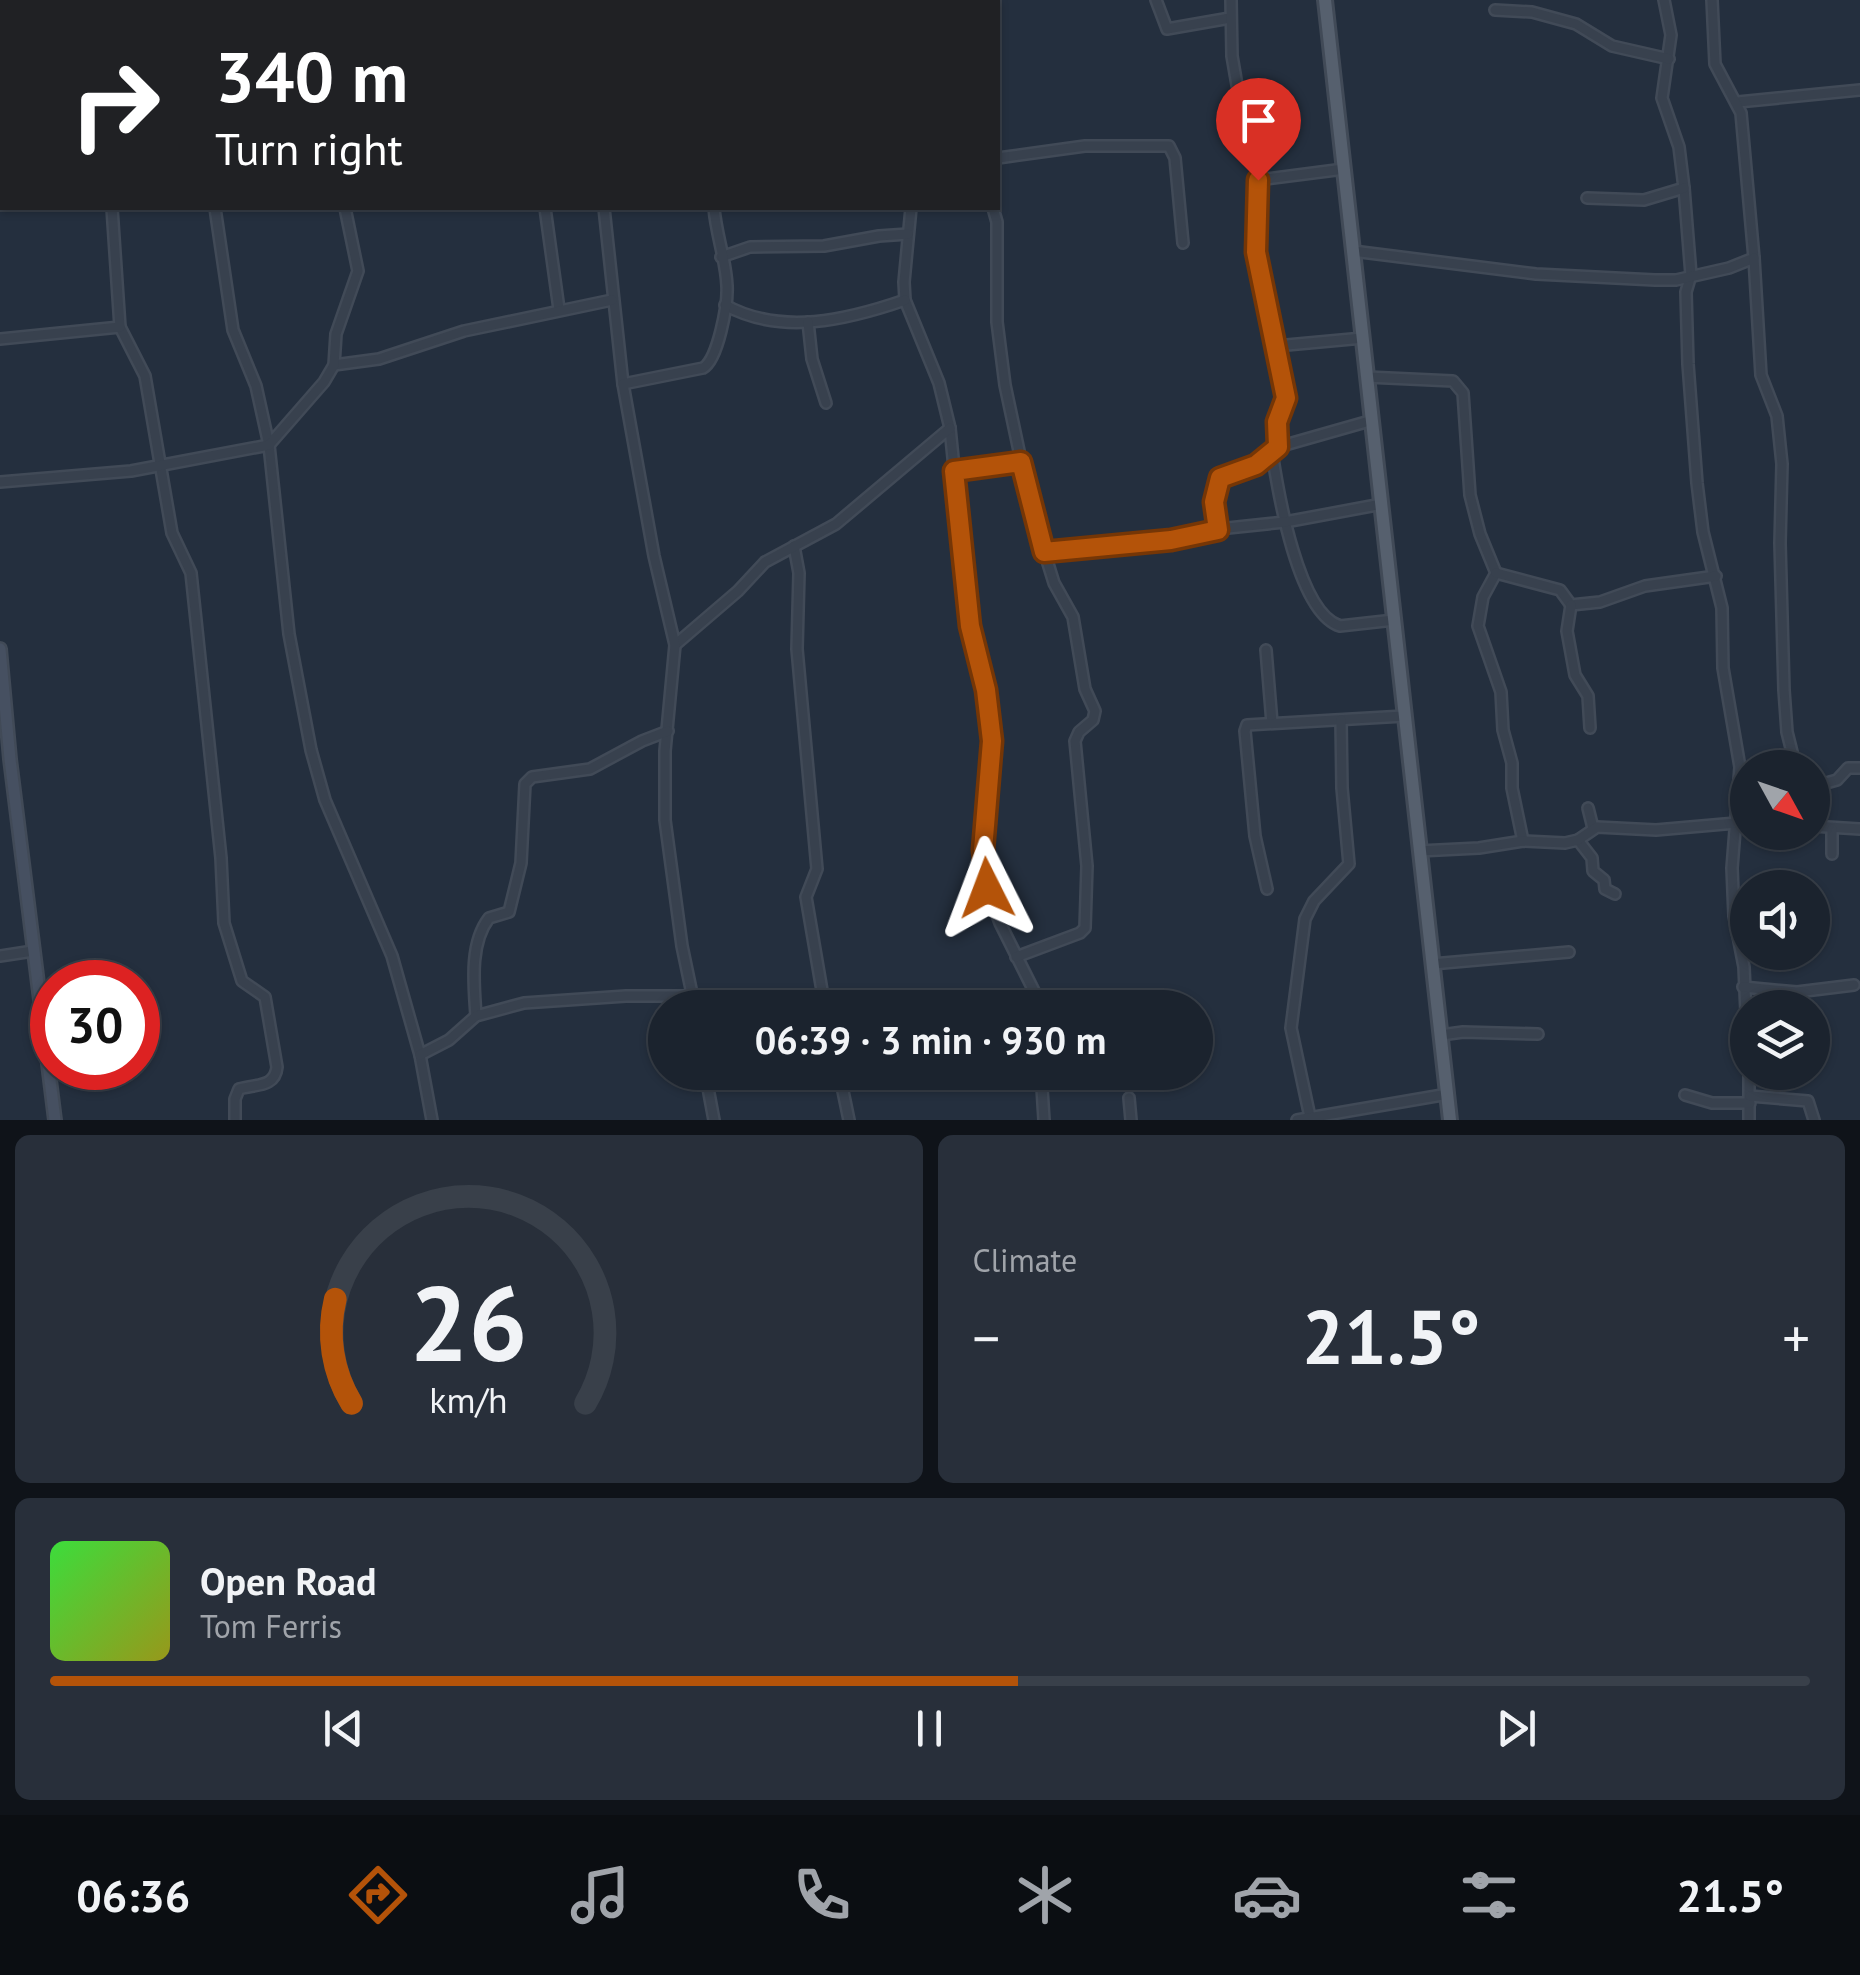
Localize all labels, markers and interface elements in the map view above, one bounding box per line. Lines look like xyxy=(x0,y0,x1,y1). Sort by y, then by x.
text: 340 m xyxy=(215,31,408,121)
icon: right xyxy=(50,40,180,170)
pin xyxy=(1216,78,1301,181)
icon: arrive xyxy=(1231,93,1286,148)
text: Turn right xyxy=(215,119,403,177)
north arrow xyxy=(1730,750,1830,850)
map controls xyxy=(1730,750,1830,1090)
position arrow xyxy=(935,836,1039,940)
button: sound xyxy=(1730,870,1830,970)
speed limit sign: 30 xyxy=(30,960,160,1090)
button: layers xyxy=(1730,990,1830,1090)
text: 06:39 · 3 min · 930 m xyxy=(755,1015,1106,1064)
text: Climate xyxy=(973,1239,1077,1281)
text: 26 xyxy=(410,1255,528,1390)
text: 21.5° xyxy=(1302,1288,1481,1385)
text: − xyxy=(973,1302,1000,1373)
text: + xyxy=(1782,1302,1810,1373)
text: km/h xyxy=(430,1377,508,1423)
text: Open Road xyxy=(200,1556,376,1605)
text: Tom Ferris xyxy=(200,1605,342,1647)
icon: previous xyxy=(316,1701,371,1756)
icon: pause xyxy=(902,1701,957,1756)
icon: next xyxy=(1489,1701,1544,1756)
icon: directions xyxy=(343,1860,413,1930)
icon: music xyxy=(565,1860,635,1930)
icon: phone xyxy=(787,1860,857,1930)
icon: climate xyxy=(1010,1860,1080,1930)
icon: car xyxy=(1232,1860,1302,1930)
icon: filters xyxy=(1454,1860,1524,1930)
text: 06:36 xyxy=(76,1866,190,1924)
text: 21.5° xyxy=(1677,1866,1784,1924)

